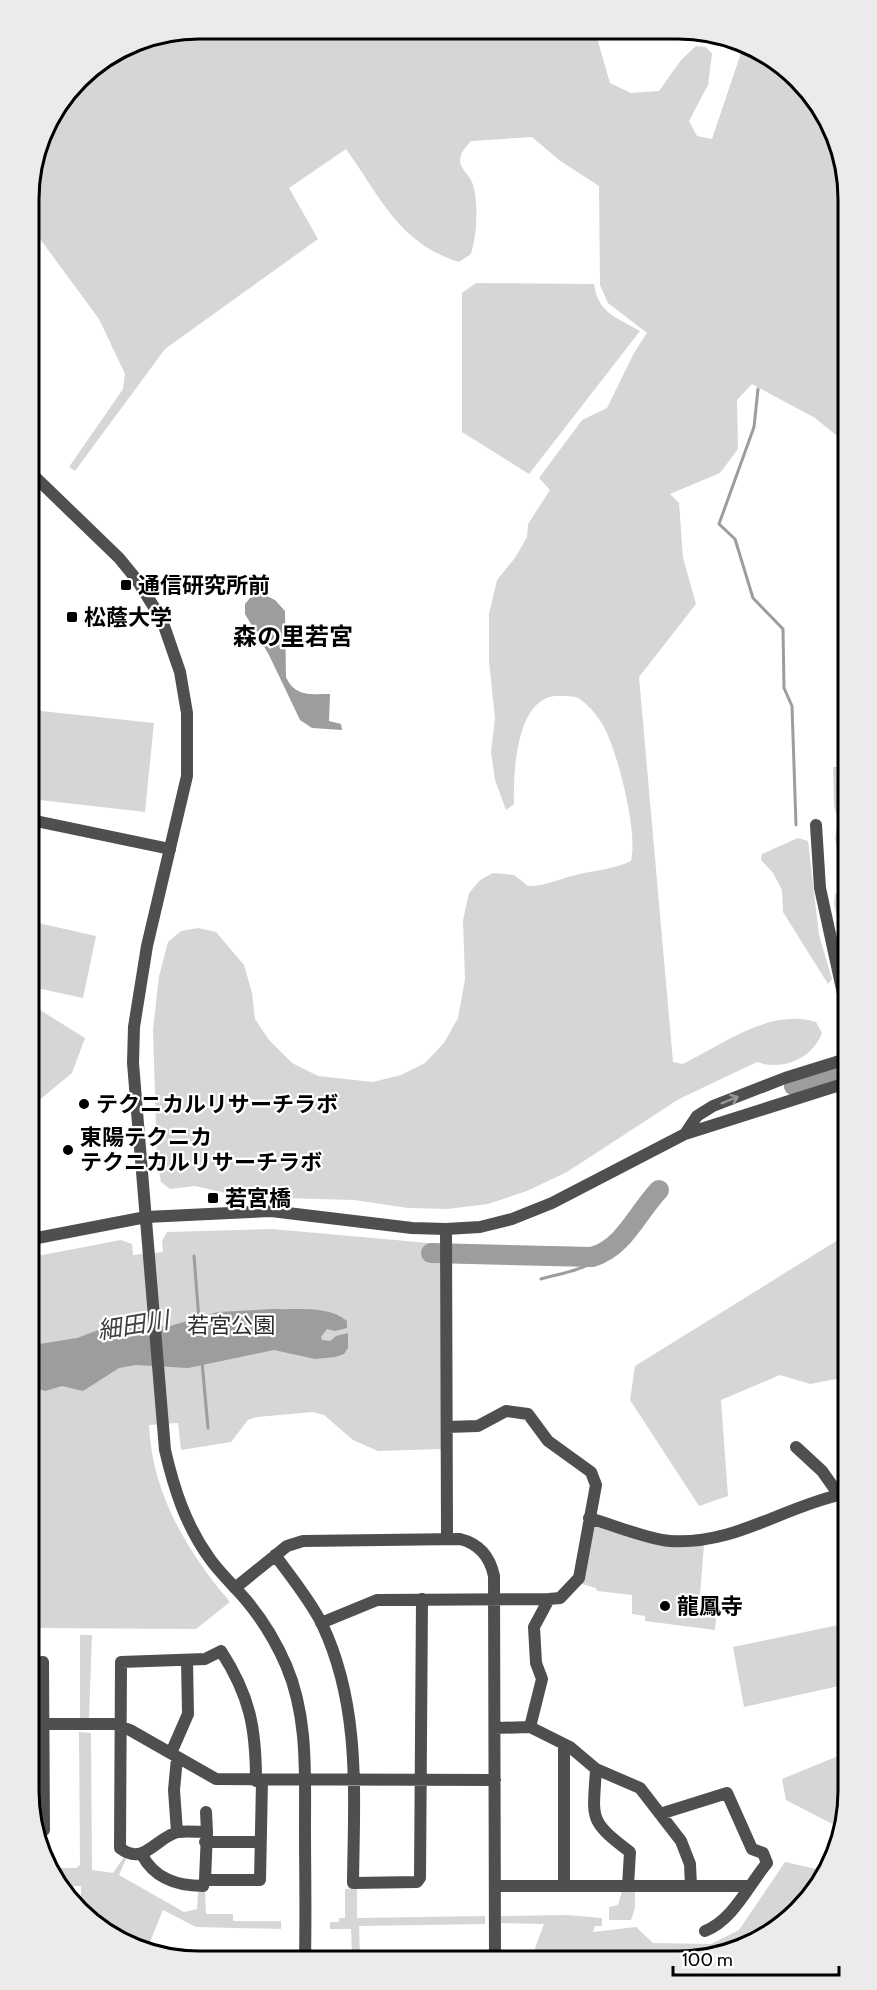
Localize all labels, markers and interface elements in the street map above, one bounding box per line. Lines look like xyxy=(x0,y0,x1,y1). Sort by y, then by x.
place label: 通信研究所前 xyxy=(138,572,270,599)
marker: 通信研究所前 xyxy=(119,578,133,592)
place label: 松蔭大学 xyxy=(84,604,172,631)
marker: 松蔭大学 xyxy=(65,610,79,624)
district label: 森の里若宮 xyxy=(233,622,353,651)
place label: テクニカルリサーチラボ xyxy=(96,1091,338,1118)
one-way arrow xyxy=(720,1093,739,1104)
marker: テクニカルリサーチラボ xyxy=(77,1097,91,1111)
place label: 東陽テクニカ テクニカルリサーチラボ xyxy=(80,1124,322,1176)
marker: 東陽テクニカ テクニカルリサーチラボ xyxy=(61,1143,75,1157)
place label: 若宮橋 xyxy=(225,1185,291,1212)
marker: 若宮橋 xyxy=(206,1191,220,1205)
water label: 細田川 xyxy=(95,1305,174,1345)
park label: 若宮公園 xyxy=(187,1312,275,1339)
place label: 龍鳳寺 xyxy=(677,1593,743,1620)
marker: 龍鳳寺 xyxy=(658,1599,672,1613)
scale bar xyxy=(673,1939,840,1977)
text: 100 m xyxy=(682,1949,733,1971)

